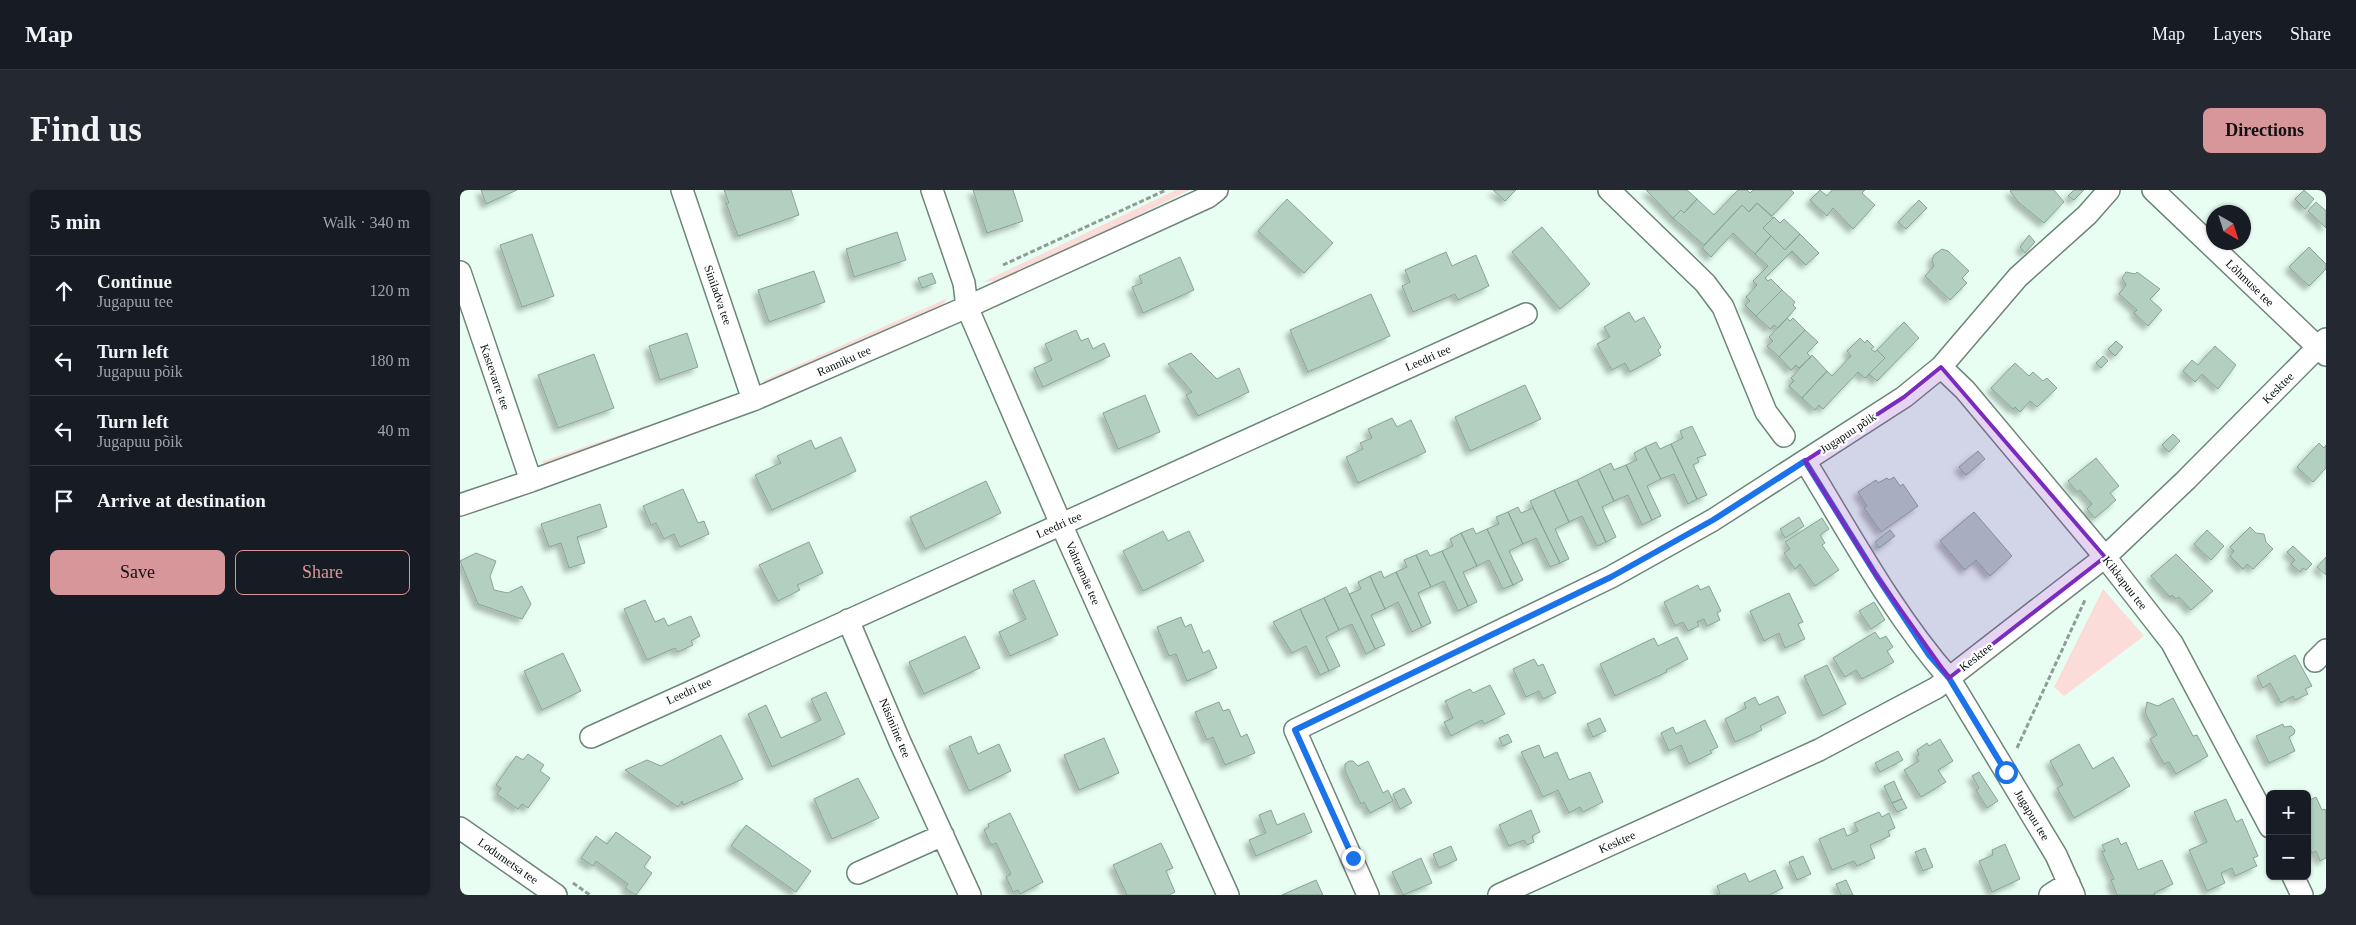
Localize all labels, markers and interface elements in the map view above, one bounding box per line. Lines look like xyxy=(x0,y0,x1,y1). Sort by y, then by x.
text: Map xyxy=(25,21,73,47)
text: Map xyxy=(2152,24,2185,44)
text: Layers xyxy=(2213,24,2262,44)
text: Share xyxy=(2290,24,2331,44)
button: Directions xyxy=(2203,108,2326,153)
text: Find us xyxy=(30,110,142,149)
north arrow xyxy=(2206,205,2251,250)
text: 5 min xyxy=(50,210,101,234)
text: Walk · 340 m xyxy=(323,214,410,231)
street label: Lõhmuse tee xyxy=(2223,257,2277,309)
street label: Siniladva tee xyxy=(701,263,735,327)
text: Continue xyxy=(97,271,172,292)
icon: ahead xyxy=(50,277,78,305)
text: 120 m xyxy=(370,282,410,299)
text: Jugapuu tee xyxy=(97,293,173,310)
text: Turn left xyxy=(97,341,169,362)
street label: Kastevarre tee xyxy=(477,342,513,412)
street label: Leedri tee xyxy=(1403,342,1453,374)
street label: Ranniku tee xyxy=(815,343,873,379)
icon: left xyxy=(50,347,78,375)
text: 180 m xyxy=(370,352,410,369)
text: Jugapuu põik xyxy=(97,363,183,380)
street label: Kesktee xyxy=(2259,369,2297,407)
street label: Jugapuu põik xyxy=(1817,410,1879,456)
text: Turn left xyxy=(97,411,169,432)
icon: left xyxy=(50,417,78,445)
text: 40 m xyxy=(378,422,410,439)
text: Jugapuu põik xyxy=(97,433,183,450)
icon: arrive xyxy=(50,487,78,515)
text: Arrive at destination xyxy=(97,490,266,511)
street label: Leedri tee xyxy=(1034,509,1084,541)
street label: Vahtramäe tee xyxy=(1063,539,1103,607)
button: Save xyxy=(50,550,225,595)
button: Share xyxy=(235,550,410,595)
street label: Kikkapuu tee xyxy=(2100,553,2150,613)
street label: Kesktee xyxy=(1956,640,1996,674)
street label: Leedri tee xyxy=(664,674,714,708)
street label: Näsiniine tee xyxy=(876,696,914,760)
route start xyxy=(1995,761,2018,784)
street label: Jugapuu tee xyxy=(2011,787,2053,843)
map controls xyxy=(2266,790,2311,880)
button: + xyxy=(2266,790,2311,835)
street label: Kesktee xyxy=(1596,828,1638,856)
street label: Lodumetsa tee xyxy=(475,835,541,887)
button: − xyxy=(2266,835,2311,880)
route end xyxy=(1342,847,1365,870)

